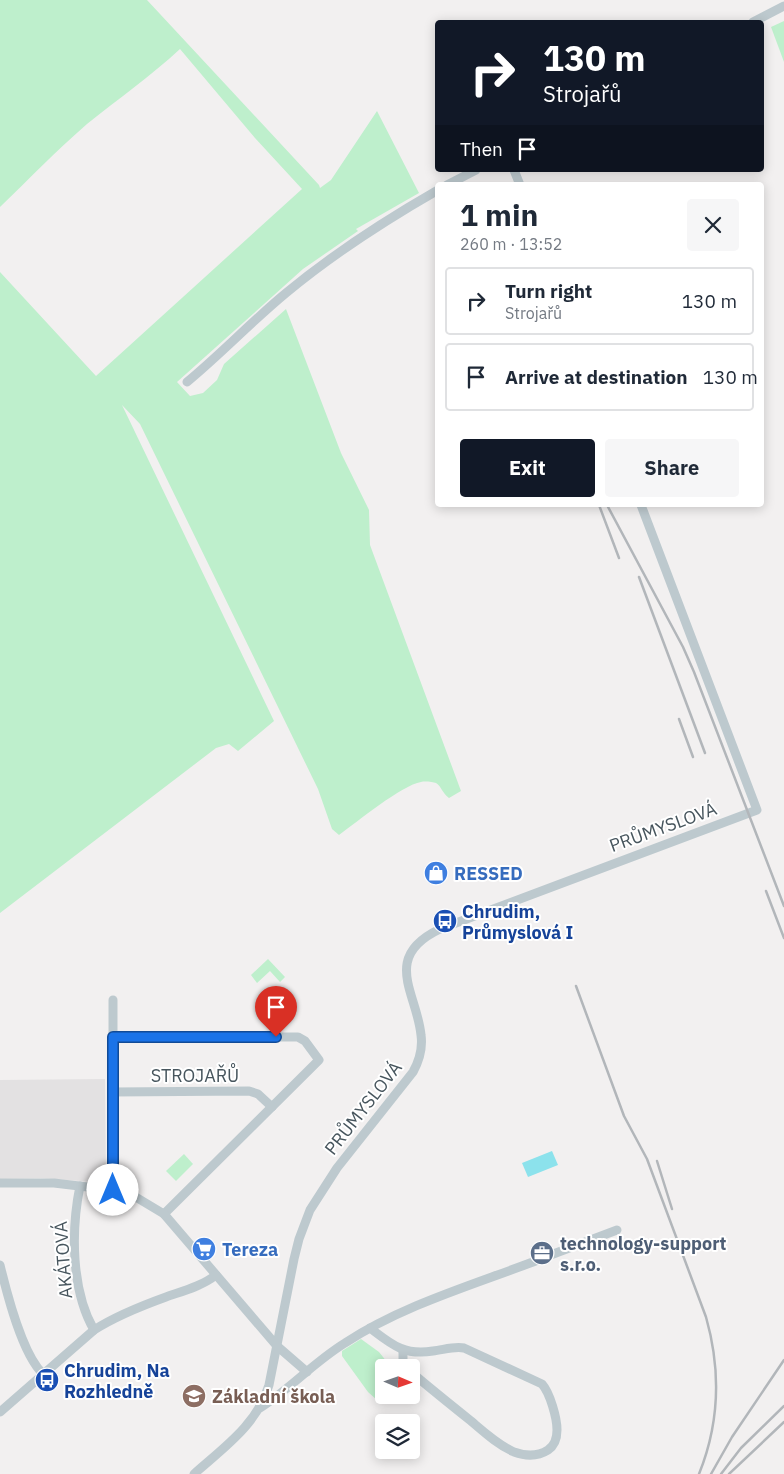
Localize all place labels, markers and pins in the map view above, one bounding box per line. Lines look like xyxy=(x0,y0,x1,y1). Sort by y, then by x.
shop icon: RESSED xyxy=(423,860,449,886)
place label: RESSED xyxy=(454,862,523,885)
place label: Chrudim, Průmyslová I xyxy=(462,900,573,944)
bus stop icon: Chrudim, Průmyslová I xyxy=(432,908,458,934)
pin xyxy=(255,986,297,1037)
place label: technology-support s.r.o. xyxy=(560,1232,727,1276)
supermarket icon: Tereza xyxy=(191,1236,217,1262)
place label: Tereza xyxy=(222,1238,278,1261)
office icon: technology-support s.r.o. xyxy=(529,1240,555,1266)
place label: Chrudim, Na Rozhledně xyxy=(64,1359,170,1403)
bus stop icon: Chrudim, Na Rozhledně xyxy=(34,1367,60,1393)
school or university icon: Základní škola xyxy=(181,1383,207,1409)
place label: Základní škola xyxy=(212,1385,335,1408)

